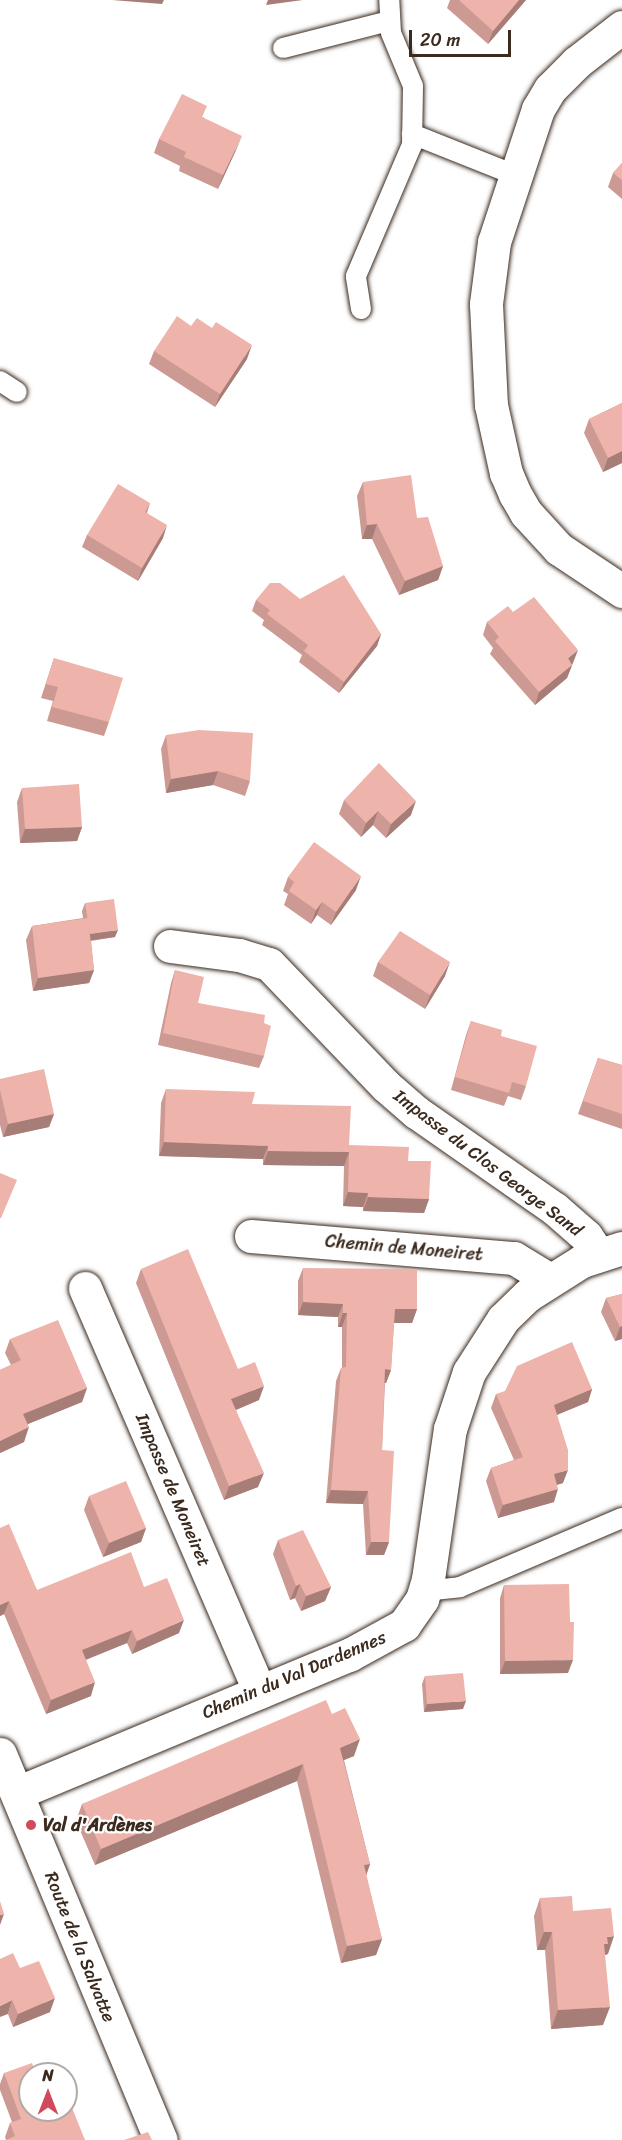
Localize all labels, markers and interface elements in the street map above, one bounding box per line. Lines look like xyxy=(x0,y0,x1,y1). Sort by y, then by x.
scale bar xyxy=(412,18,514,56)
text: 20 m xyxy=(420,24,460,56)
street label: Impasse du Clos George Sand xyxy=(390,1085,586,1241)
street label: Chemin de Moneiret xyxy=(324,1230,484,1266)
street label: Impasse de Moneiret xyxy=(131,1410,215,1570)
street label: Chemin du Val Dardennes xyxy=(199,1626,389,1724)
place label: Val d'Ardènes xyxy=(43,1814,153,1836)
marker: Val d'Ardènes xyxy=(24,1818,38,1832)
street label: Route de la Salvatte xyxy=(40,1869,120,2025)
text: N xyxy=(42,2061,54,2090)
north arrow xyxy=(18,2062,78,2122)

